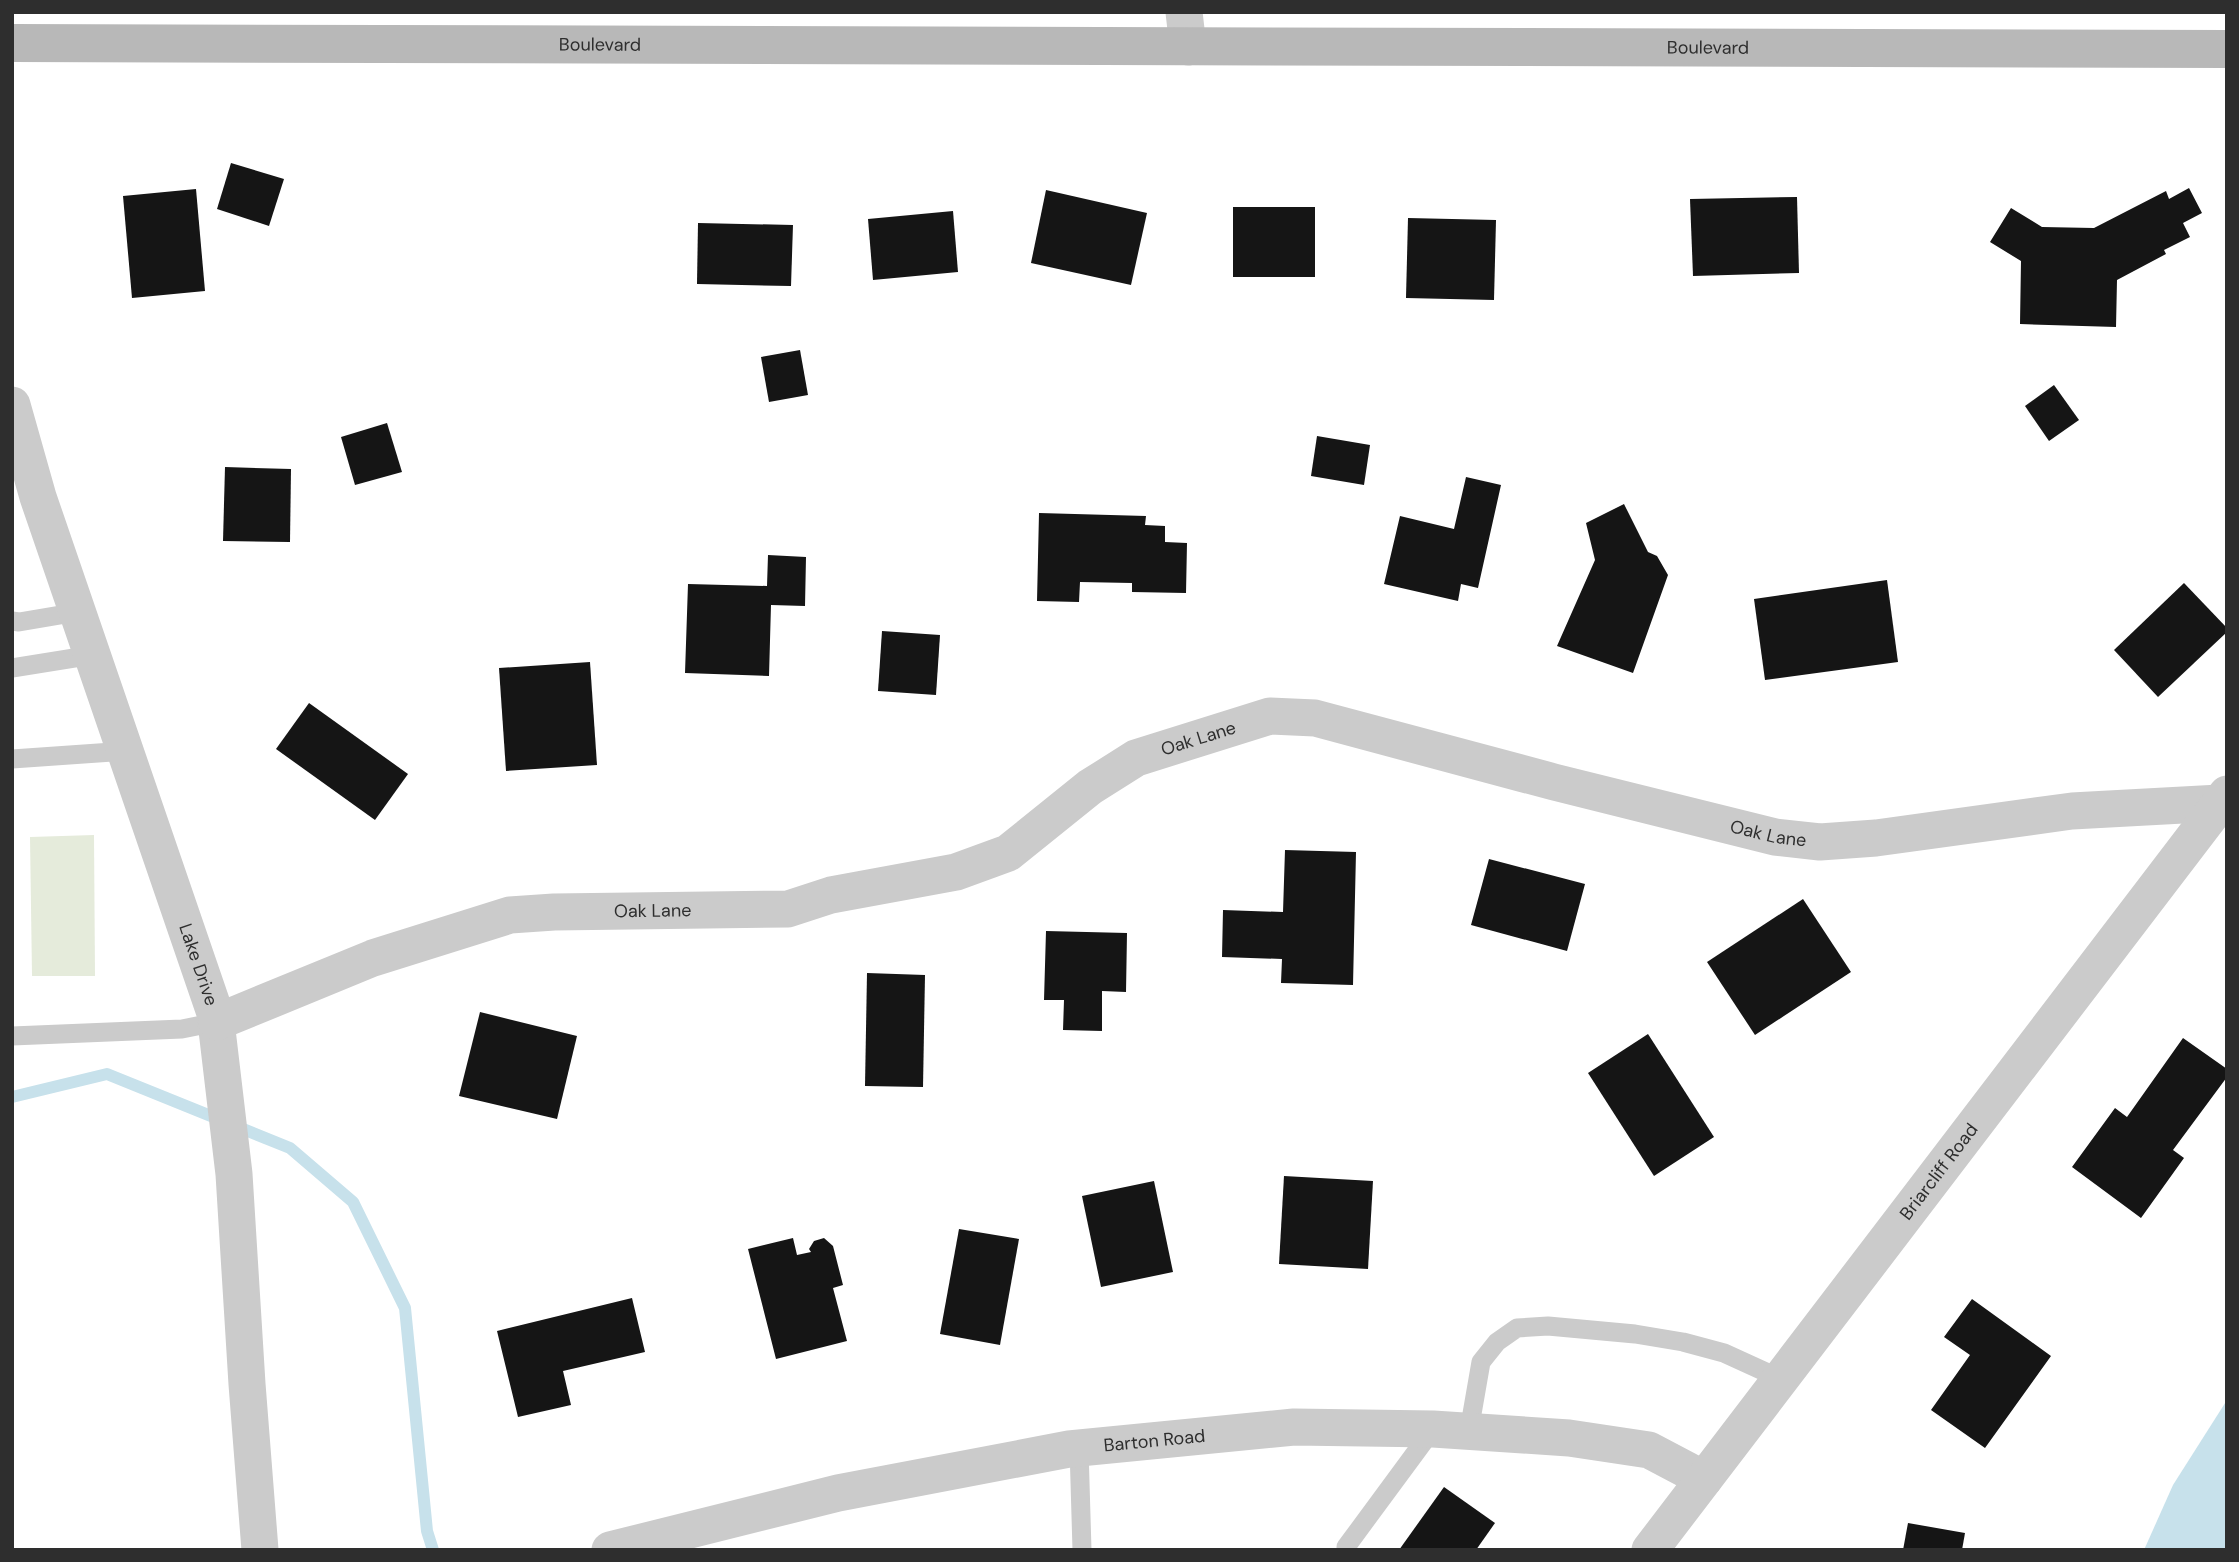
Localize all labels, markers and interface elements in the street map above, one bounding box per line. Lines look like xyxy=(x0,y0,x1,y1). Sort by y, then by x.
street label: Boulevard xyxy=(559,32,641,57)
street label: Boulevard xyxy=(1667,35,1749,60)
street label: Oak Lane xyxy=(1158,715,1239,761)
street label: Oak Lane xyxy=(1727,814,1808,852)
street label: Oak Lane xyxy=(614,898,692,923)
street label: Lake Drive xyxy=(173,920,224,1009)
street label: Briarcliff Road xyxy=(1894,1118,1983,1225)
street label: Barton Road xyxy=(1103,1424,1206,1458)

